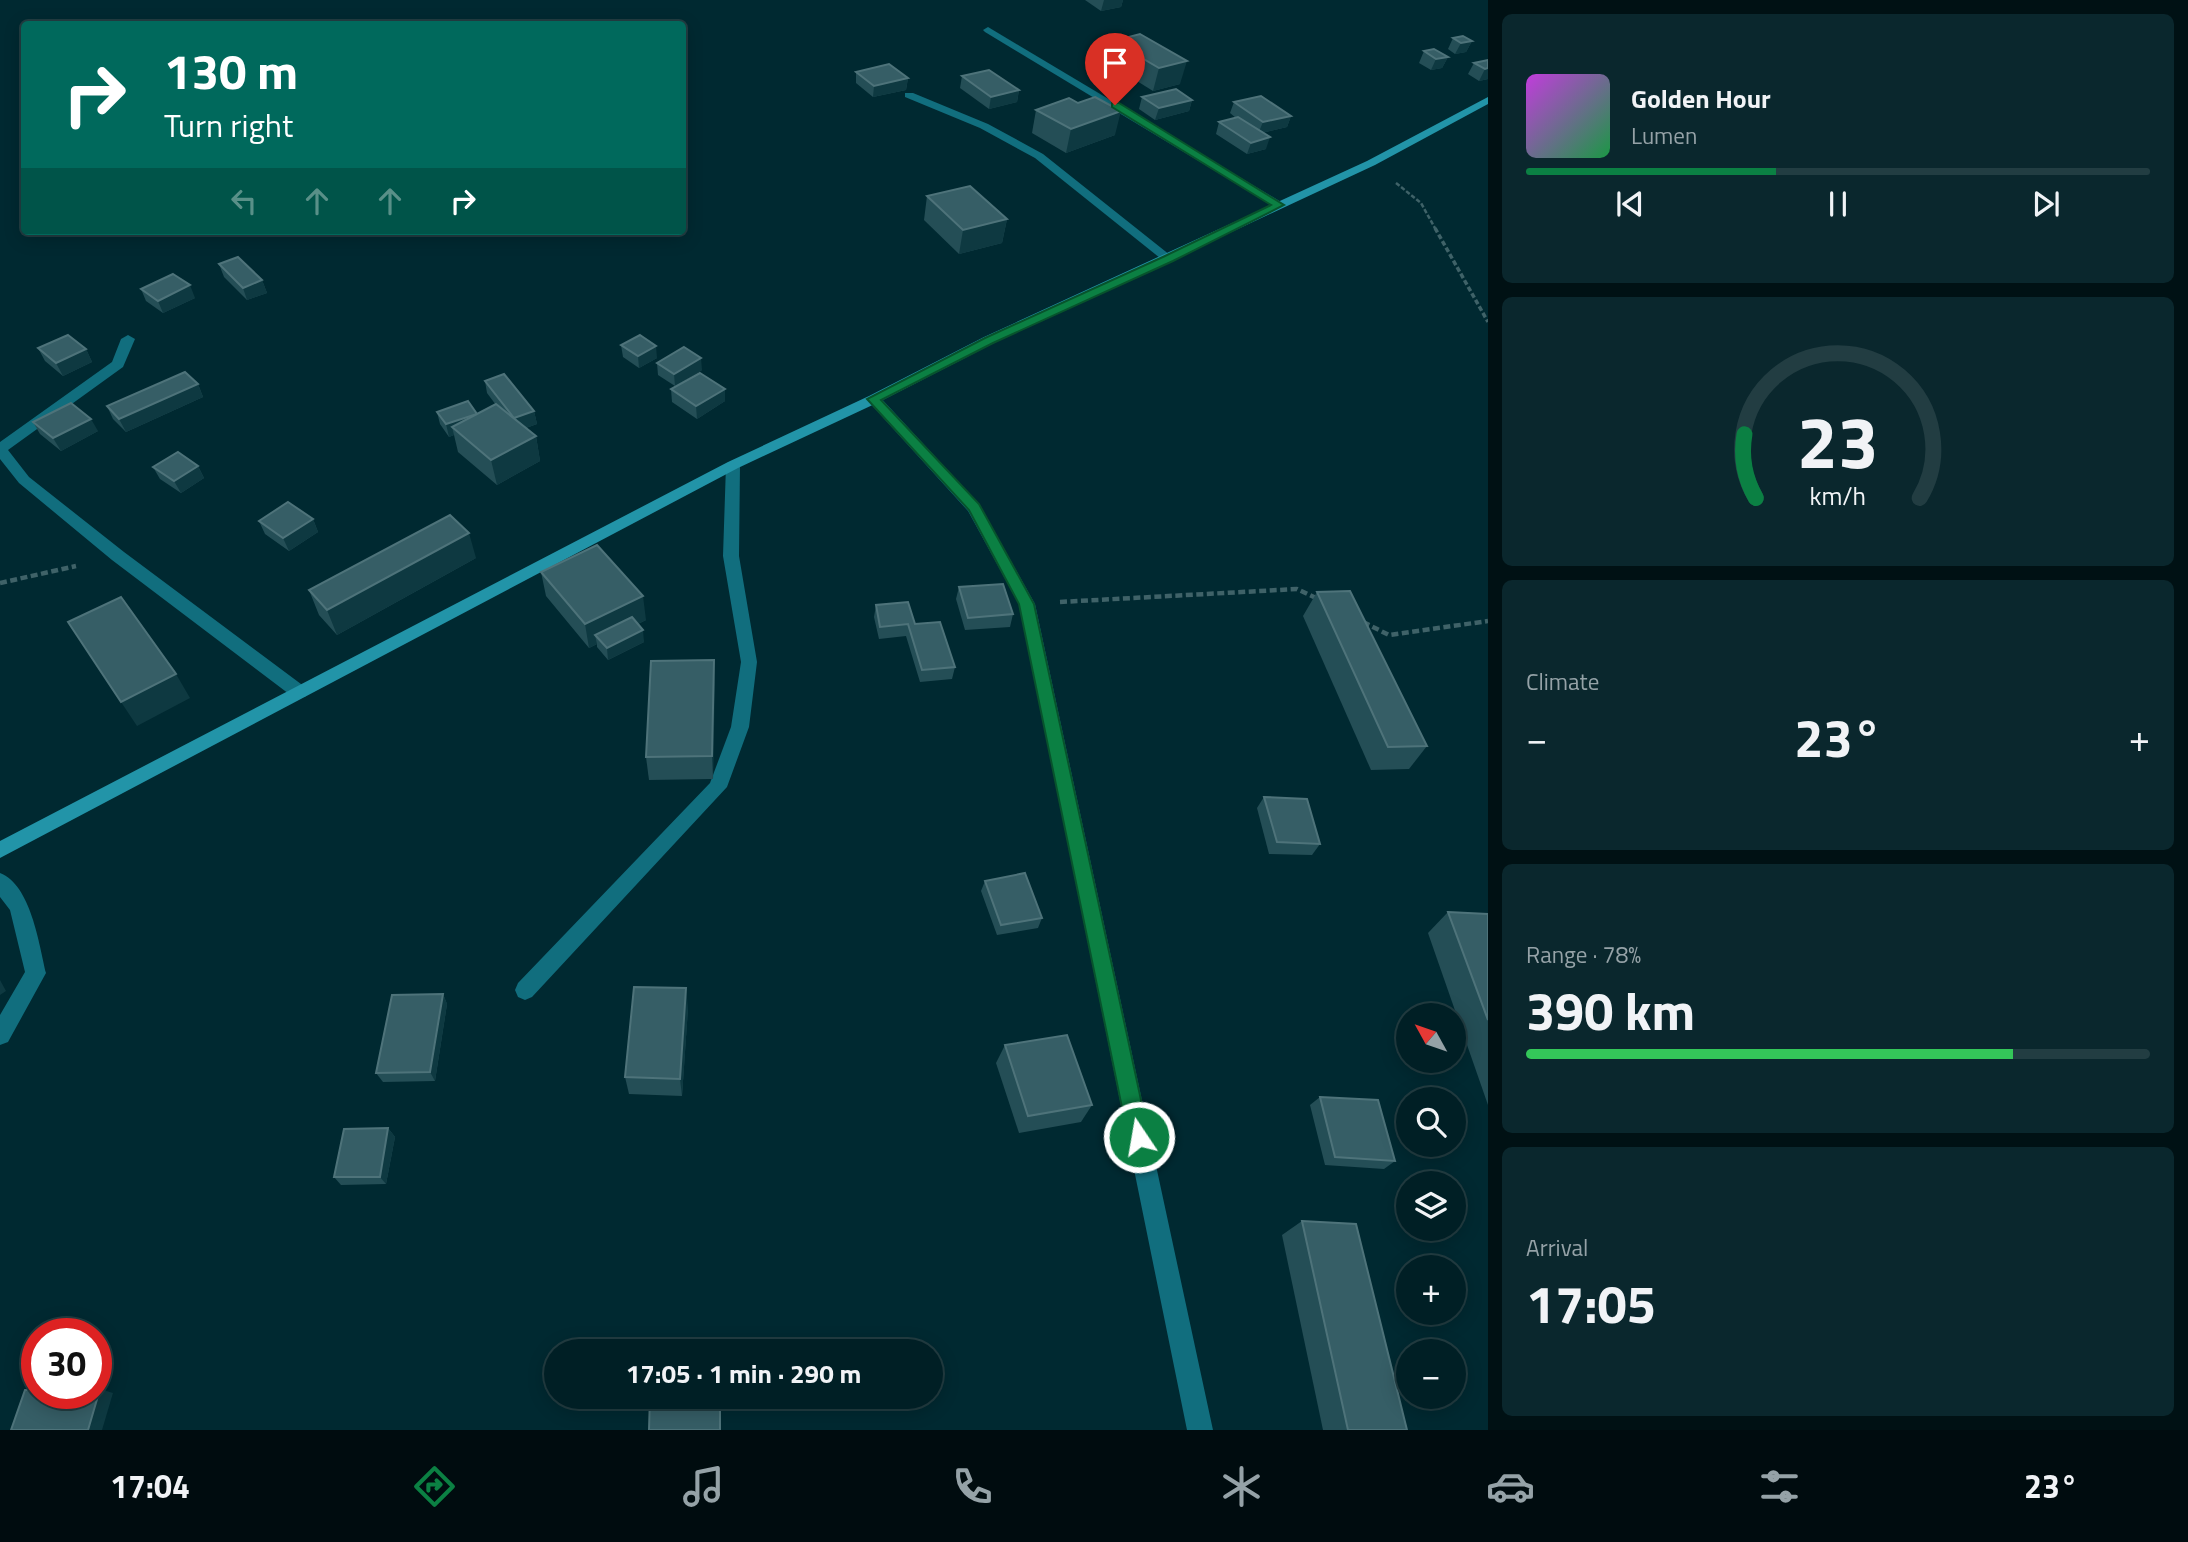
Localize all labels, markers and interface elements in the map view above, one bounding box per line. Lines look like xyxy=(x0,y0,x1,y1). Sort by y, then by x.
text: 130 m xyxy=(164,33,298,108)
pin xyxy=(1085,33,1145,105)
icon: arrive xyxy=(1096,44,1134,82)
icon: right xyxy=(49,49,140,140)
text: Golden Hour xyxy=(1631,79,1771,118)
text: Turn right xyxy=(164,101,293,149)
text: Lumen xyxy=(1631,118,1697,153)
icon: left xyxy=(225,182,263,220)
icon: ahead xyxy=(298,182,336,220)
icon: ahead xyxy=(371,182,409,220)
icon: right xyxy=(444,182,482,220)
icon: previous xyxy=(1611,185,1649,223)
icon: pause xyxy=(1819,185,1857,223)
icon: next xyxy=(2027,185,2065,223)
text: 23 xyxy=(1797,386,1879,496)
text: km/h xyxy=(1810,477,1866,515)
text: Climate xyxy=(1526,664,1599,699)
text: 23° xyxy=(1794,698,1882,777)
text: − xyxy=(1526,709,1547,767)
text: + xyxy=(2129,709,2150,767)
text: Range · 78% xyxy=(1526,937,1641,972)
text: 390 km xyxy=(1526,971,1695,1050)
north arrow xyxy=(1396,1003,1466,1073)
map controls xyxy=(1396,1003,1466,1409)
button: search xyxy=(1396,1087,1466,1157)
position arrow xyxy=(1102,1100,1176,1174)
button: layers xyxy=(1396,1171,1466,1241)
text: Arrival xyxy=(1526,1230,1588,1265)
button: + xyxy=(1396,1255,1466,1325)
text: 17:05 xyxy=(1526,1264,1656,1343)
speed limit sign: 30 xyxy=(21,1318,112,1409)
button: − xyxy=(1396,1339,1466,1409)
text: 17:05 · 1 min · 290 m xyxy=(626,1354,861,1393)
text: 17:04 xyxy=(110,1462,190,1510)
icon: directions xyxy=(410,1462,459,1511)
icon: music xyxy=(679,1462,728,1511)
icon: phone xyxy=(948,1462,997,1511)
icon: climate xyxy=(1217,1462,1266,1511)
icon: car xyxy=(1486,1462,1535,1511)
icon: filters xyxy=(1755,1462,1804,1511)
text: 23° xyxy=(2024,1462,2078,1510)

